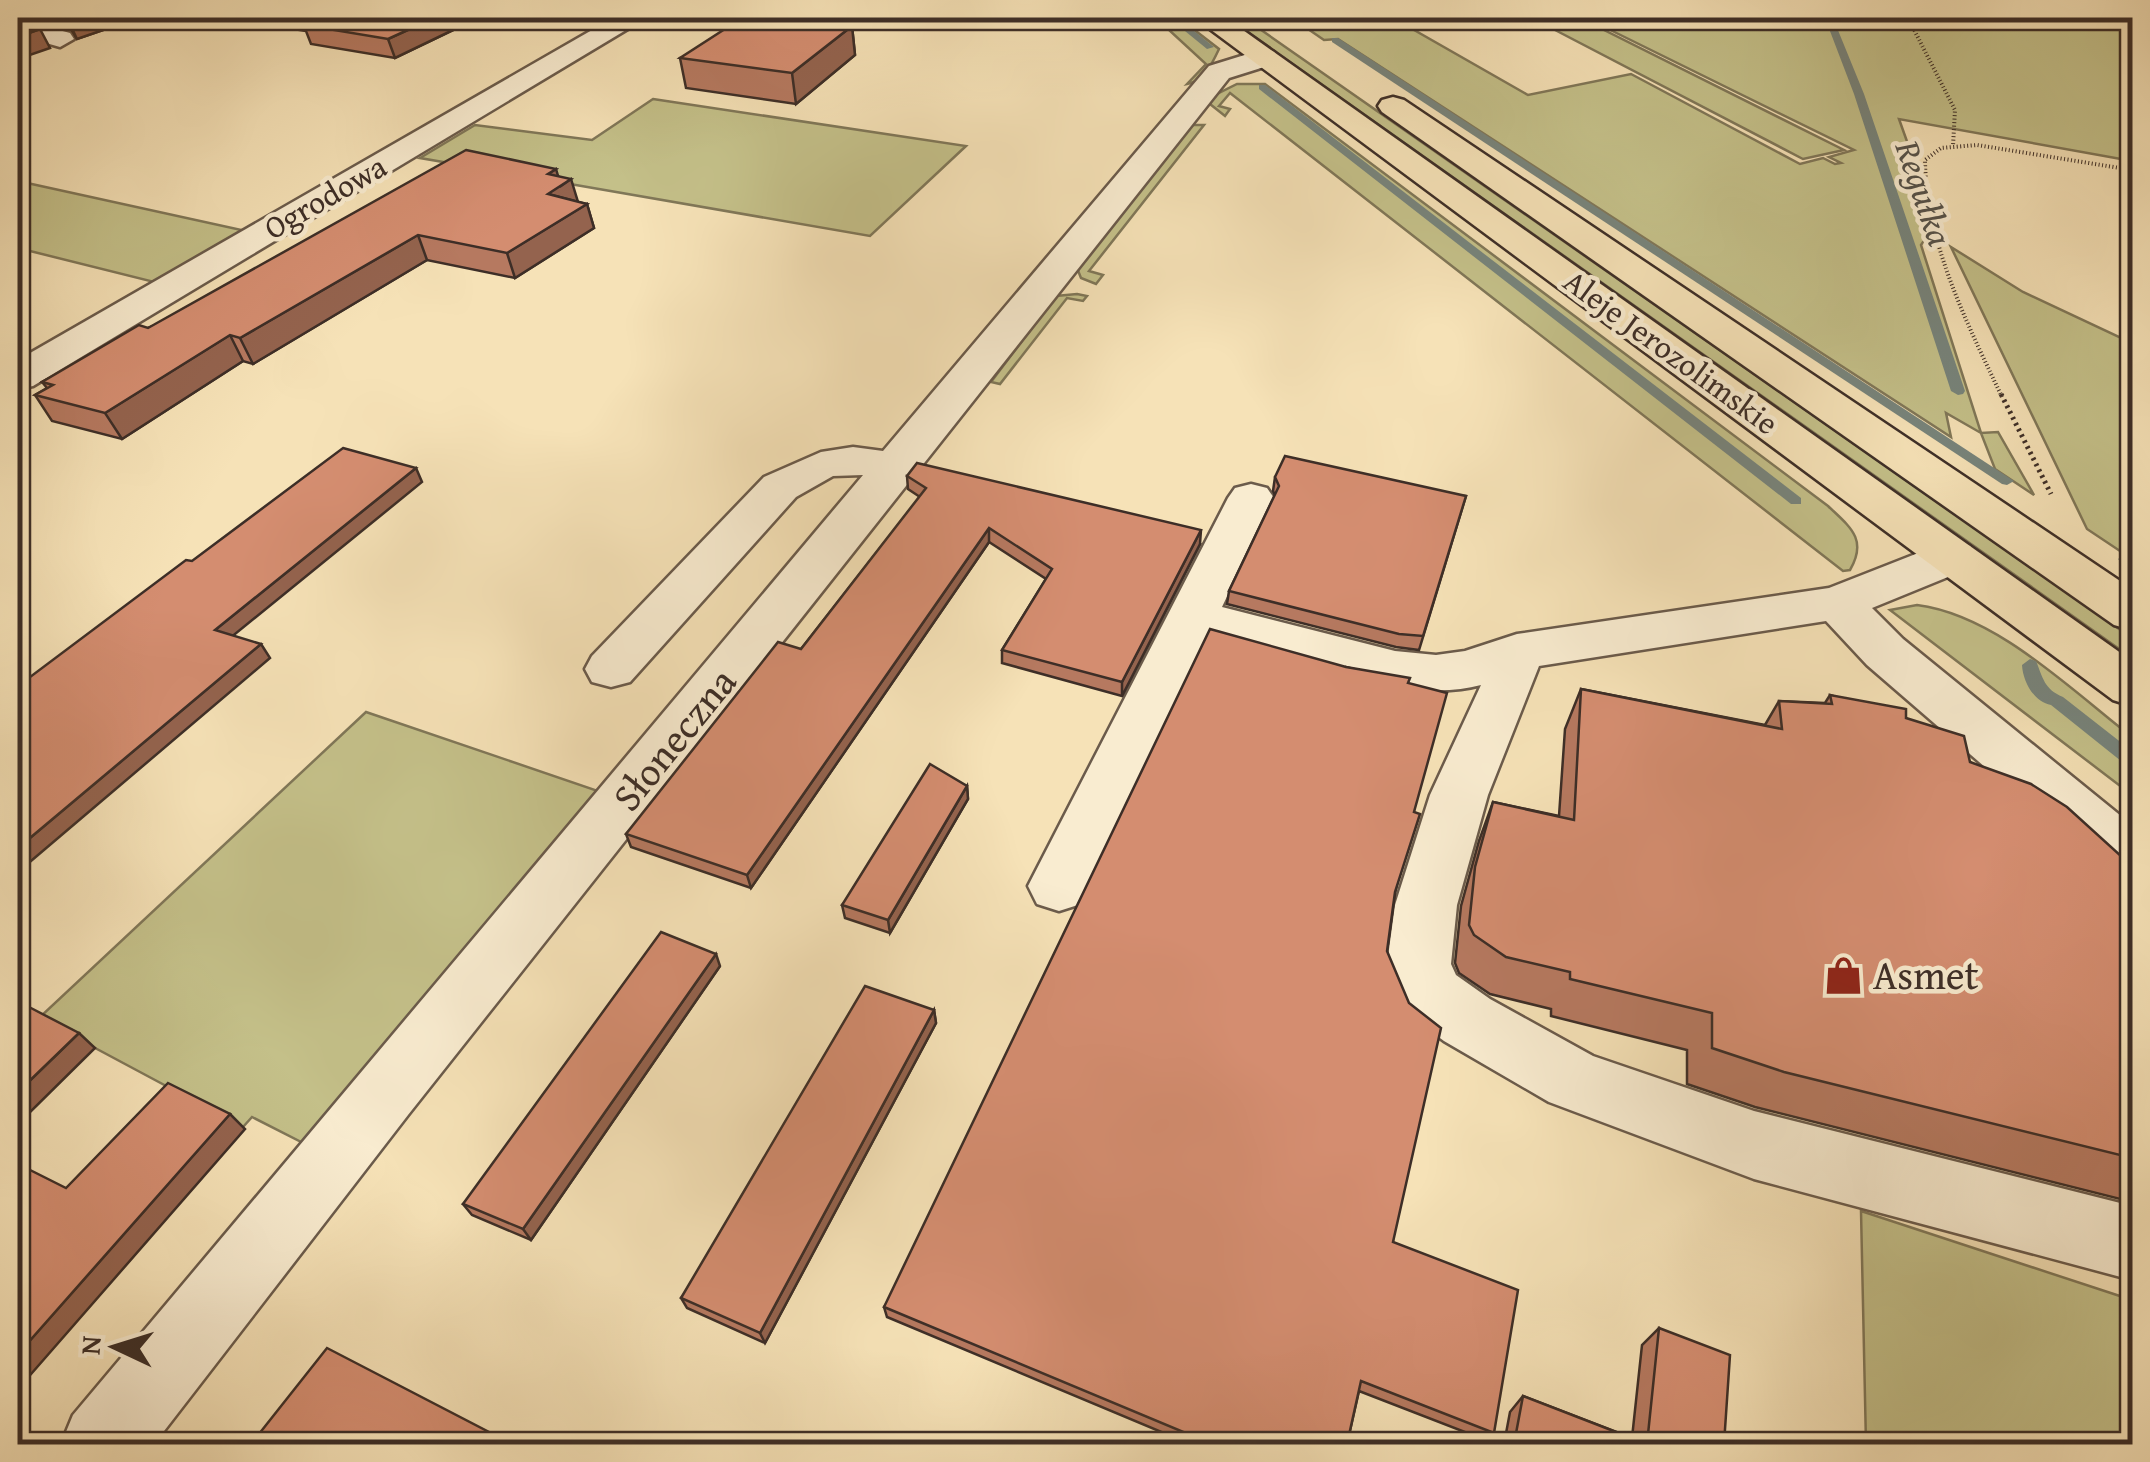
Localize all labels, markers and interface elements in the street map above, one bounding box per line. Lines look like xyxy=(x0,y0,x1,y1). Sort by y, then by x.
water label: Regułka xyxy=(1882,133,1966,252)
street label: Ogrodowa xyxy=(255,143,395,251)
street label: Aleje Jerozolimskie xyxy=(1554,257,1788,446)
street label: Słoneczna xyxy=(597,654,750,823)
place label: Asmet xyxy=(1873,945,1979,1004)
shop icon: Asmet xyxy=(1822,954,1864,996)
north arrow xyxy=(65,1297,165,1397)
text: N xyxy=(68,1334,111,1356)

